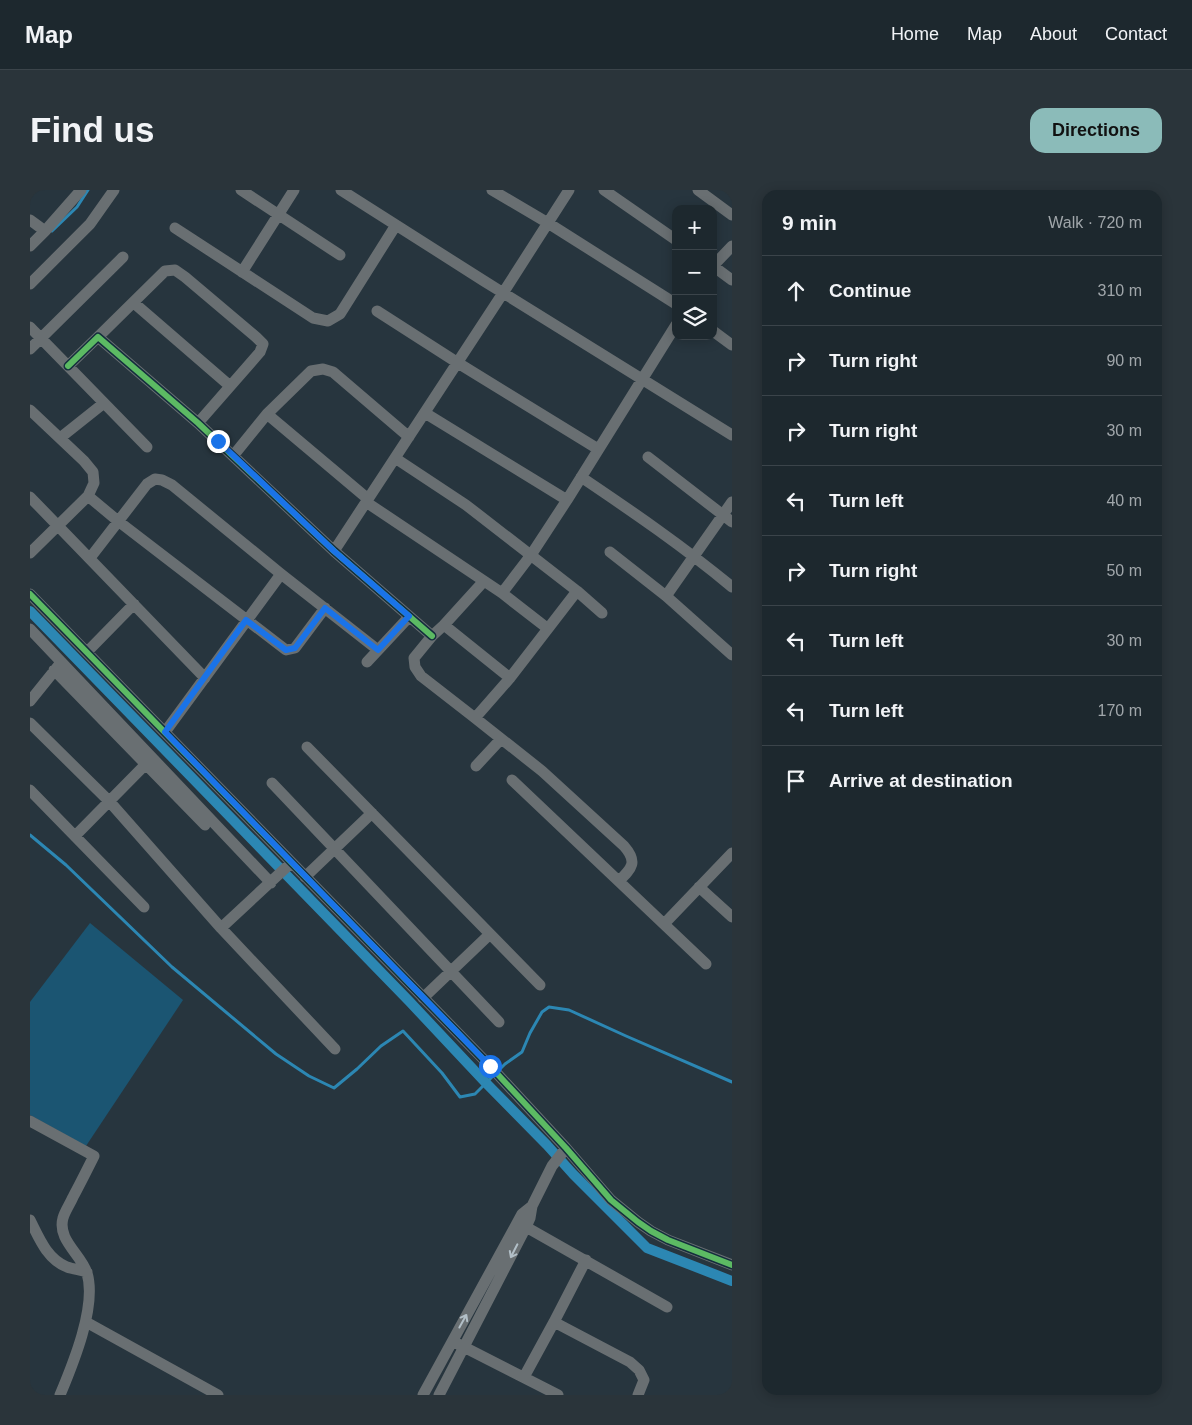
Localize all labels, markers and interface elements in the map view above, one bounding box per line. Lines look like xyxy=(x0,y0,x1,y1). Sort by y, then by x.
text: Map xyxy=(25,21,73,48)
text: Home xyxy=(891,24,939,44)
text: Map xyxy=(967,24,1002,44)
text: About xyxy=(1030,24,1077,44)
text: Contact xyxy=(1105,24,1167,44)
button: Directions xyxy=(1030,108,1162,153)
text: Find us xyxy=(30,110,154,149)
map controls xyxy=(672,205,717,340)
button: + xyxy=(672,205,717,250)
text: 9 min xyxy=(782,211,837,234)
text: Walk · 720 m xyxy=(1048,214,1142,231)
button: − xyxy=(672,250,717,295)
icon: ahead xyxy=(782,277,810,305)
text: Continue xyxy=(829,280,911,301)
text: 310 m xyxy=(1098,282,1142,299)
button: layers xyxy=(672,295,717,340)
icon: right xyxy=(782,347,810,375)
text: Turn right xyxy=(829,350,917,371)
text: 90 m xyxy=(1106,352,1142,369)
icon: right xyxy=(782,417,810,445)
text: Turn right xyxy=(829,420,917,441)
text: 30 m xyxy=(1106,422,1142,439)
route end xyxy=(207,430,230,453)
icon: left xyxy=(782,487,810,515)
text: Turn left xyxy=(829,490,904,511)
text: 40 m xyxy=(1106,492,1142,509)
icon: right xyxy=(782,557,810,585)
text: Turn right xyxy=(829,560,917,581)
text: 50 m xyxy=(1106,562,1142,579)
icon: left xyxy=(782,627,810,655)
text: Turn left xyxy=(829,630,904,651)
text: 30 m xyxy=(1106,632,1142,649)
icon: left xyxy=(782,697,810,725)
text: Turn left xyxy=(829,700,904,721)
text: 170 m xyxy=(1098,702,1142,719)
icon: arrive xyxy=(782,767,810,795)
text: Arrive at destination xyxy=(829,770,1013,791)
route start xyxy=(479,1055,502,1078)
one-way arrow xyxy=(509,1243,518,1258)
one-way arrow xyxy=(458,1314,468,1329)

